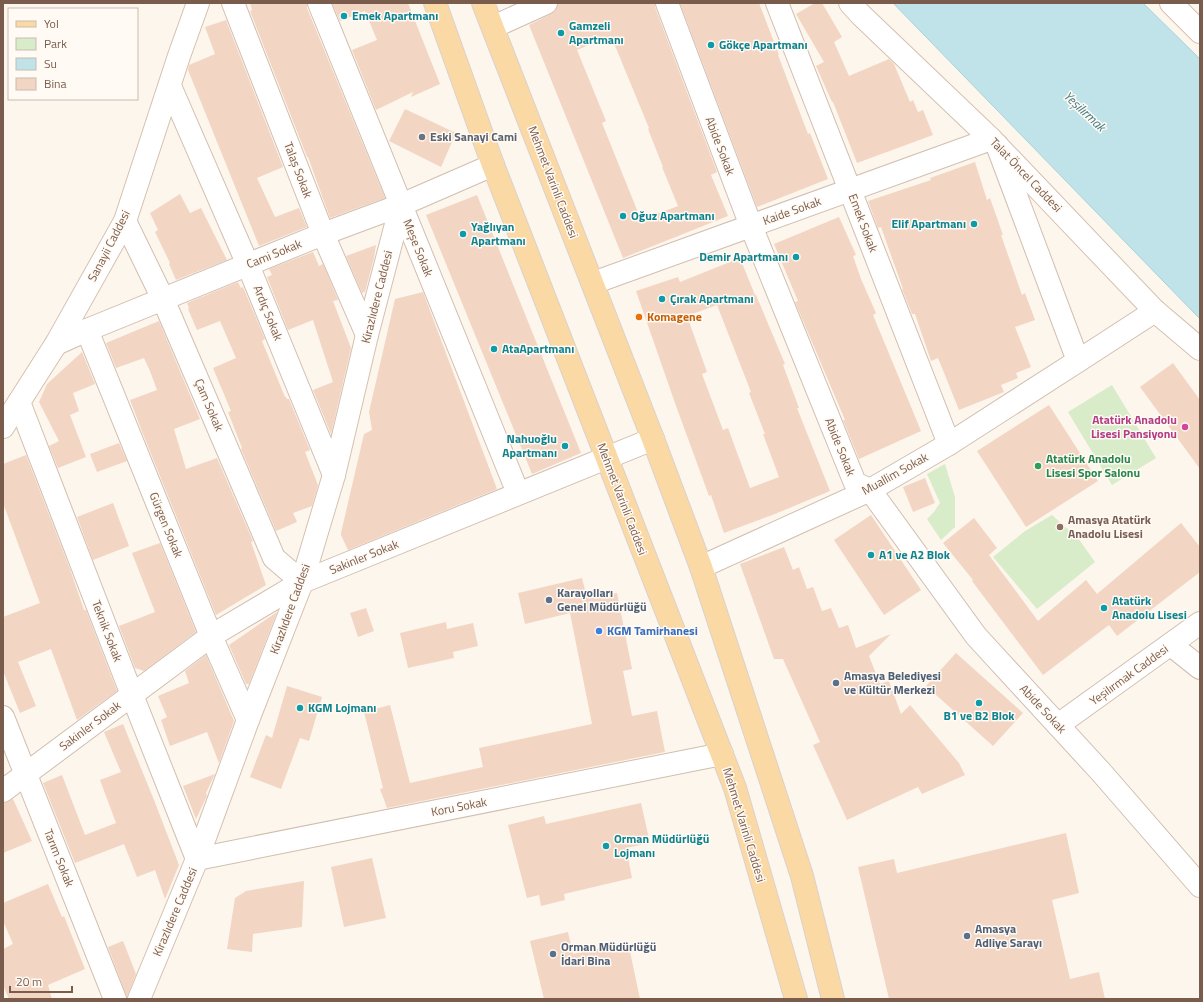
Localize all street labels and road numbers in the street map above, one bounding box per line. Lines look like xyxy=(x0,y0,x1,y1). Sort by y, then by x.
street label: Abide Sokak xyxy=(701,114,740,178)
street label: Mehmet Varinli Caddesi xyxy=(523,123,584,241)
street label: Talat Öncel Caddesi xyxy=(986,133,1067,216)
street label: Talaş Sokak xyxy=(279,139,318,201)
street label: Kaide Sokak xyxy=(760,191,824,230)
street label: Emek Sokak xyxy=(844,191,883,255)
street label: Sanayii Caddesi xyxy=(82,207,135,285)
street label: Meşe Sokak xyxy=(398,216,439,280)
street label: Cami Sokak xyxy=(243,234,305,273)
street label: Kirazlıdere Caddesi xyxy=(356,248,397,345)
street label: Ardıç Sokak xyxy=(249,282,288,344)
street label: Çam Sokak xyxy=(190,376,229,434)
street label: Abide Sokak xyxy=(820,415,861,479)
street label: Mehmet Varinli Caddesi xyxy=(592,440,653,558)
street label: Muallim Sokak xyxy=(858,447,932,500)
street label: Gürgen Sokak xyxy=(145,489,188,561)
street label: Sakinler Sokak xyxy=(326,534,402,579)
street label: Kirazlıdere Caddesi xyxy=(264,561,315,657)
street label: Teknik Sokak xyxy=(87,597,128,665)
street label: Yeşilırmak Caddesi xyxy=(1085,639,1172,710)
street label: Abide Sokak xyxy=(1015,680,1071,738)
street label: Sakinler Sokak xyxy=(55,696,125,755)
street label: Mehmet Varinli Caddesi xyxy=(718,765,771,884)
street label: Koru Sokak xyxy=(429,792,489,821)
street label: Tarım Sokak xyxy=(39,826,80,890)
street label: Kirazlıdere Caddesi xyxy=(147,864,202,959)

